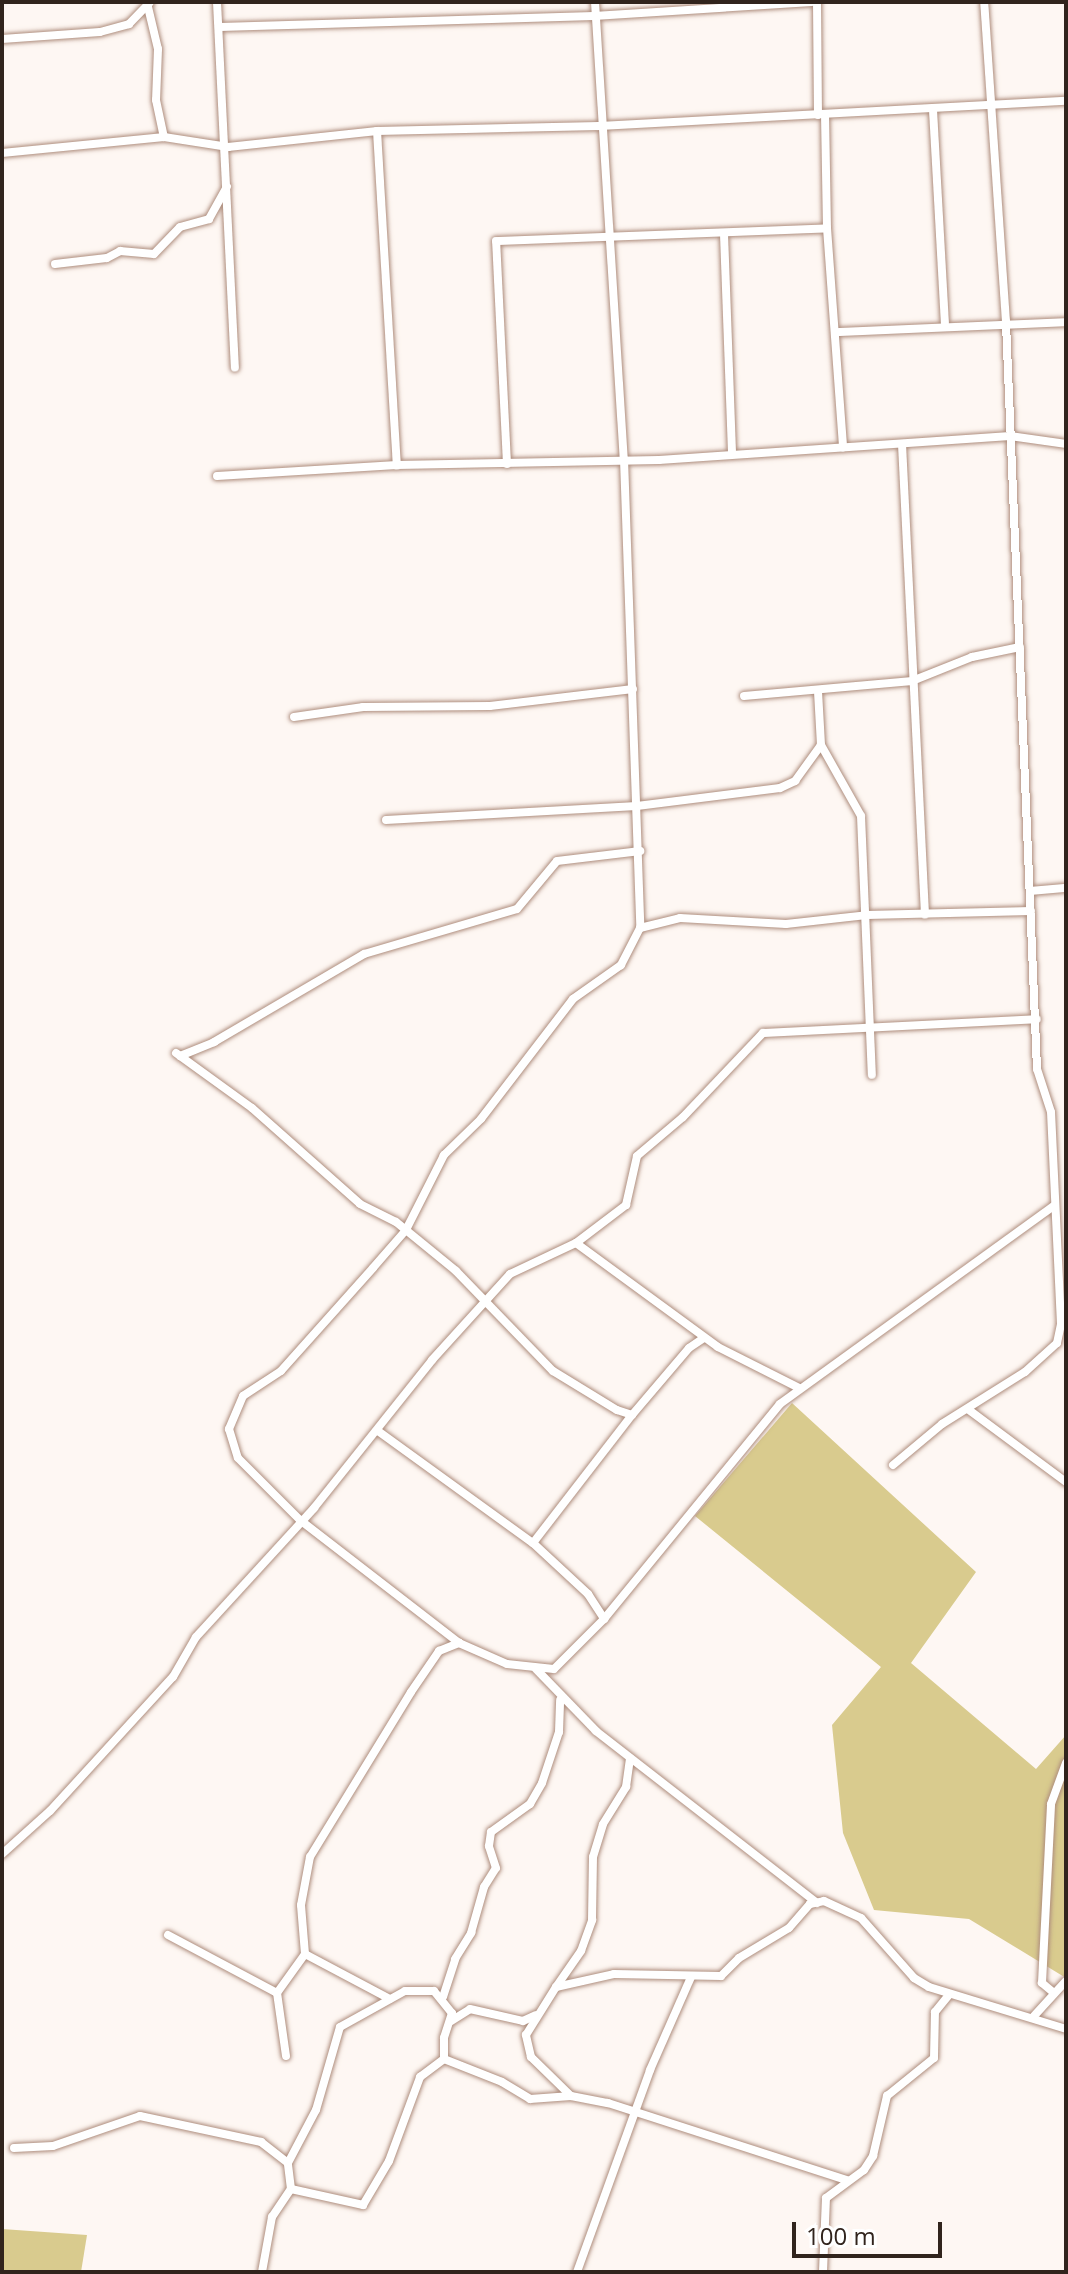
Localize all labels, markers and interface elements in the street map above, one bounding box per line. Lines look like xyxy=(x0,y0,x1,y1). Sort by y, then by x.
scale bar xyxy=(796,2206,946,2256)
text: 100 m xyxy=(806,2219,876,2252)

